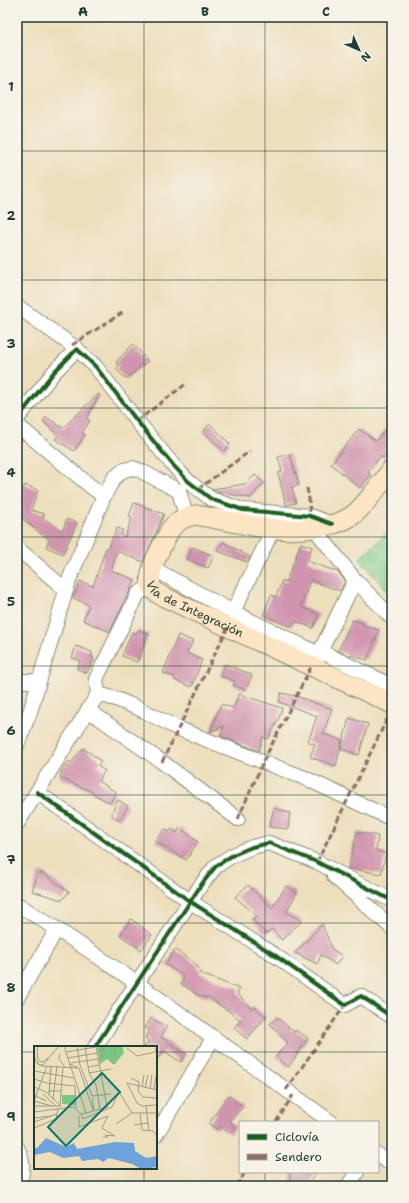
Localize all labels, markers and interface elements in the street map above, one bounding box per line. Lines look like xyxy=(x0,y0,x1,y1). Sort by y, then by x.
text: A xyxy=(78,3,88,20)
text: B xyxy=(201,3,209,20)
text: C xyxy=(322,3,330,20)
north arrow xyxy=(339,30,379,70)
text: N xyxy=(357,48,374,65)
text: 1 xyxy=(8,78,14,95)
text: 2 xyxy=(6,207,16,224)
text: 3 xyxy=(6,335,16,352)
text: 4 xyxy=(6,464,16,481)
street label: Vía de Integración xyxy=(142,579,246,641)
text: 5 xyxy=(7,593,15,610)
text: 6 xyxy=(6,722,16,739)
text: 7 xyxy=(6,851,16,868)
text: 8 xyxy=(6,979,16,996)
inset map xyxy=(34,1046,157,1169)
text: 9 xyxy=(6,1108,16,1125)
legend xyxy=(239,1121,379,1173)
text: Ciclovía xyxy=(275,1129,319,1145)
text: Sendero xyxy=(275,1149,322,1165)

